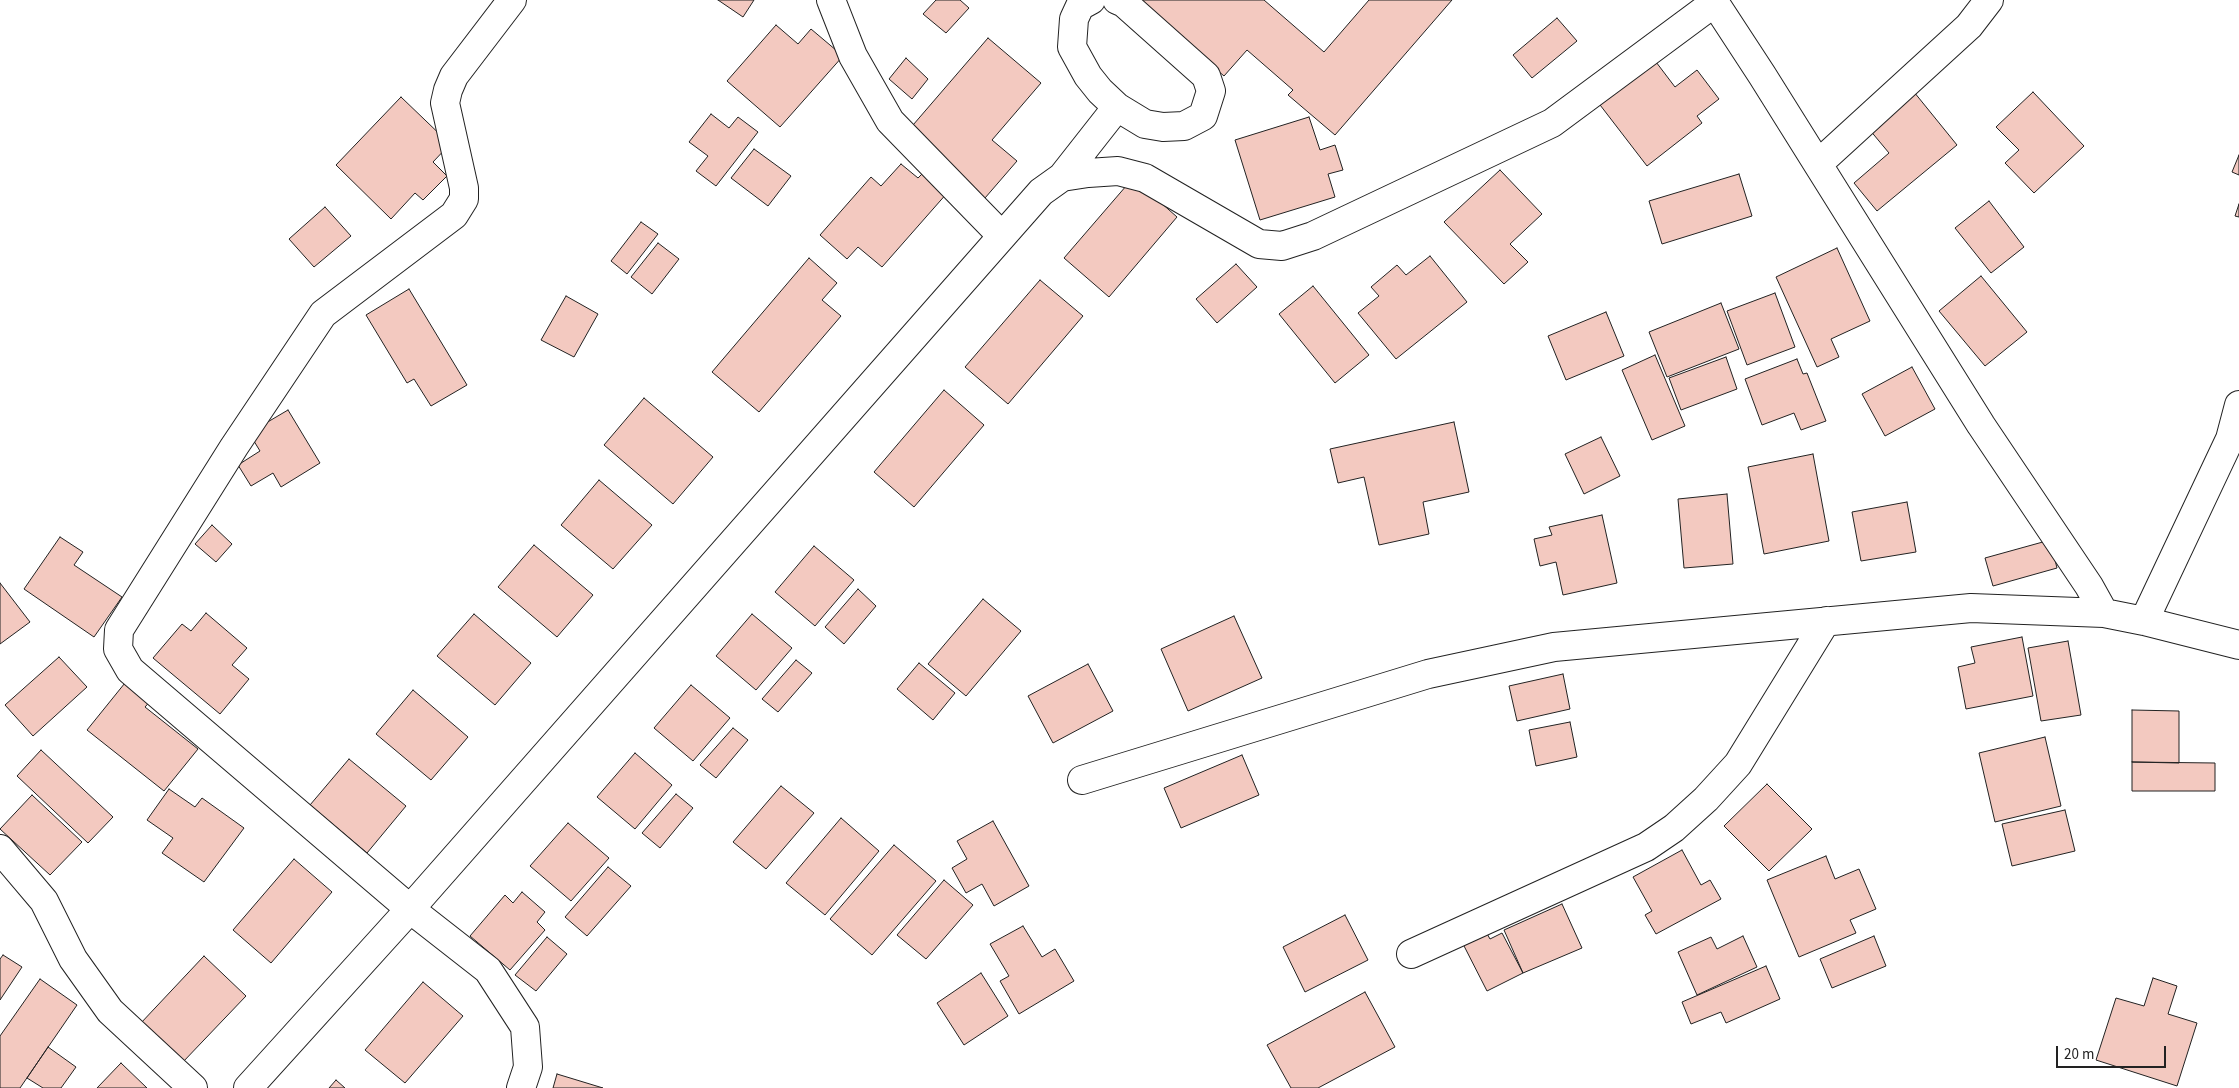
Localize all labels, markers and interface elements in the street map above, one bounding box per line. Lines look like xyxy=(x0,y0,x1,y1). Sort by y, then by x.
scale bar xyxy=(2059,1036,2169,1068)
text: 20 m xyxy=(2064,1044,2094,1065)

